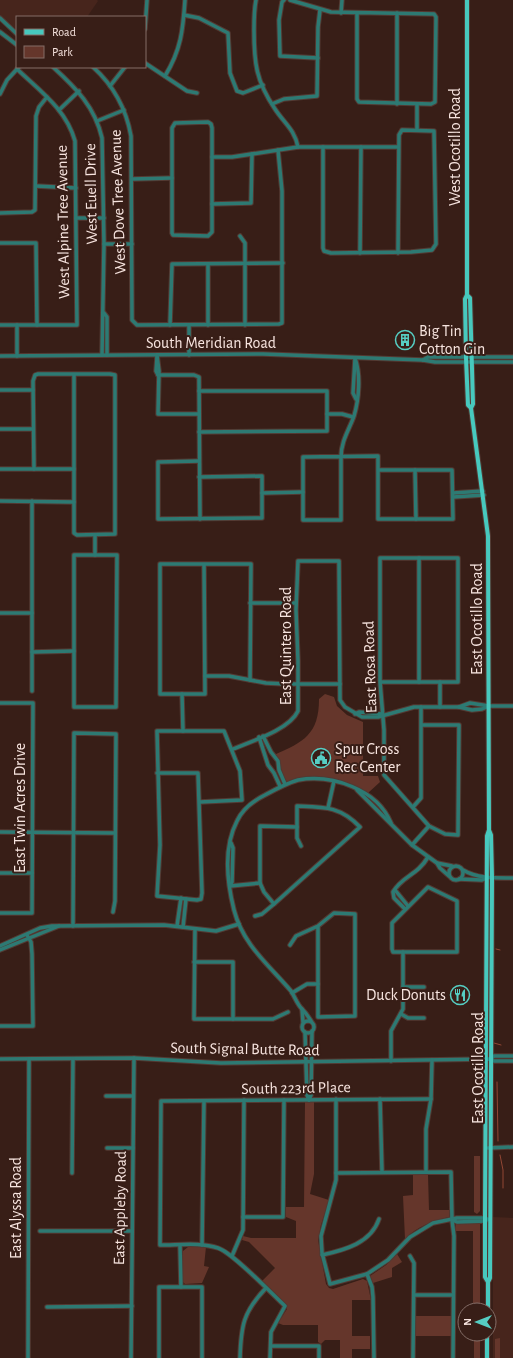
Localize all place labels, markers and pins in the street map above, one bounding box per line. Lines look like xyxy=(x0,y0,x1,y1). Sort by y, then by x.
place label: Big Tin Cotton Gin xyxy=(419,323,485,357)
building icon: Big Tin Cotton Gin xyxy=(394,329,416,351)
place label: Spur Cross Rec Center xyxy=(335,741,401,775)
public building icon: Spur Cross Rec Center xyxy=(310,747,332,769)
restaurant icon: Duck Donuts xyxy=(449,984,471,1006)
place label: Duck Donuts xyxy=(366,987,446,1003)

